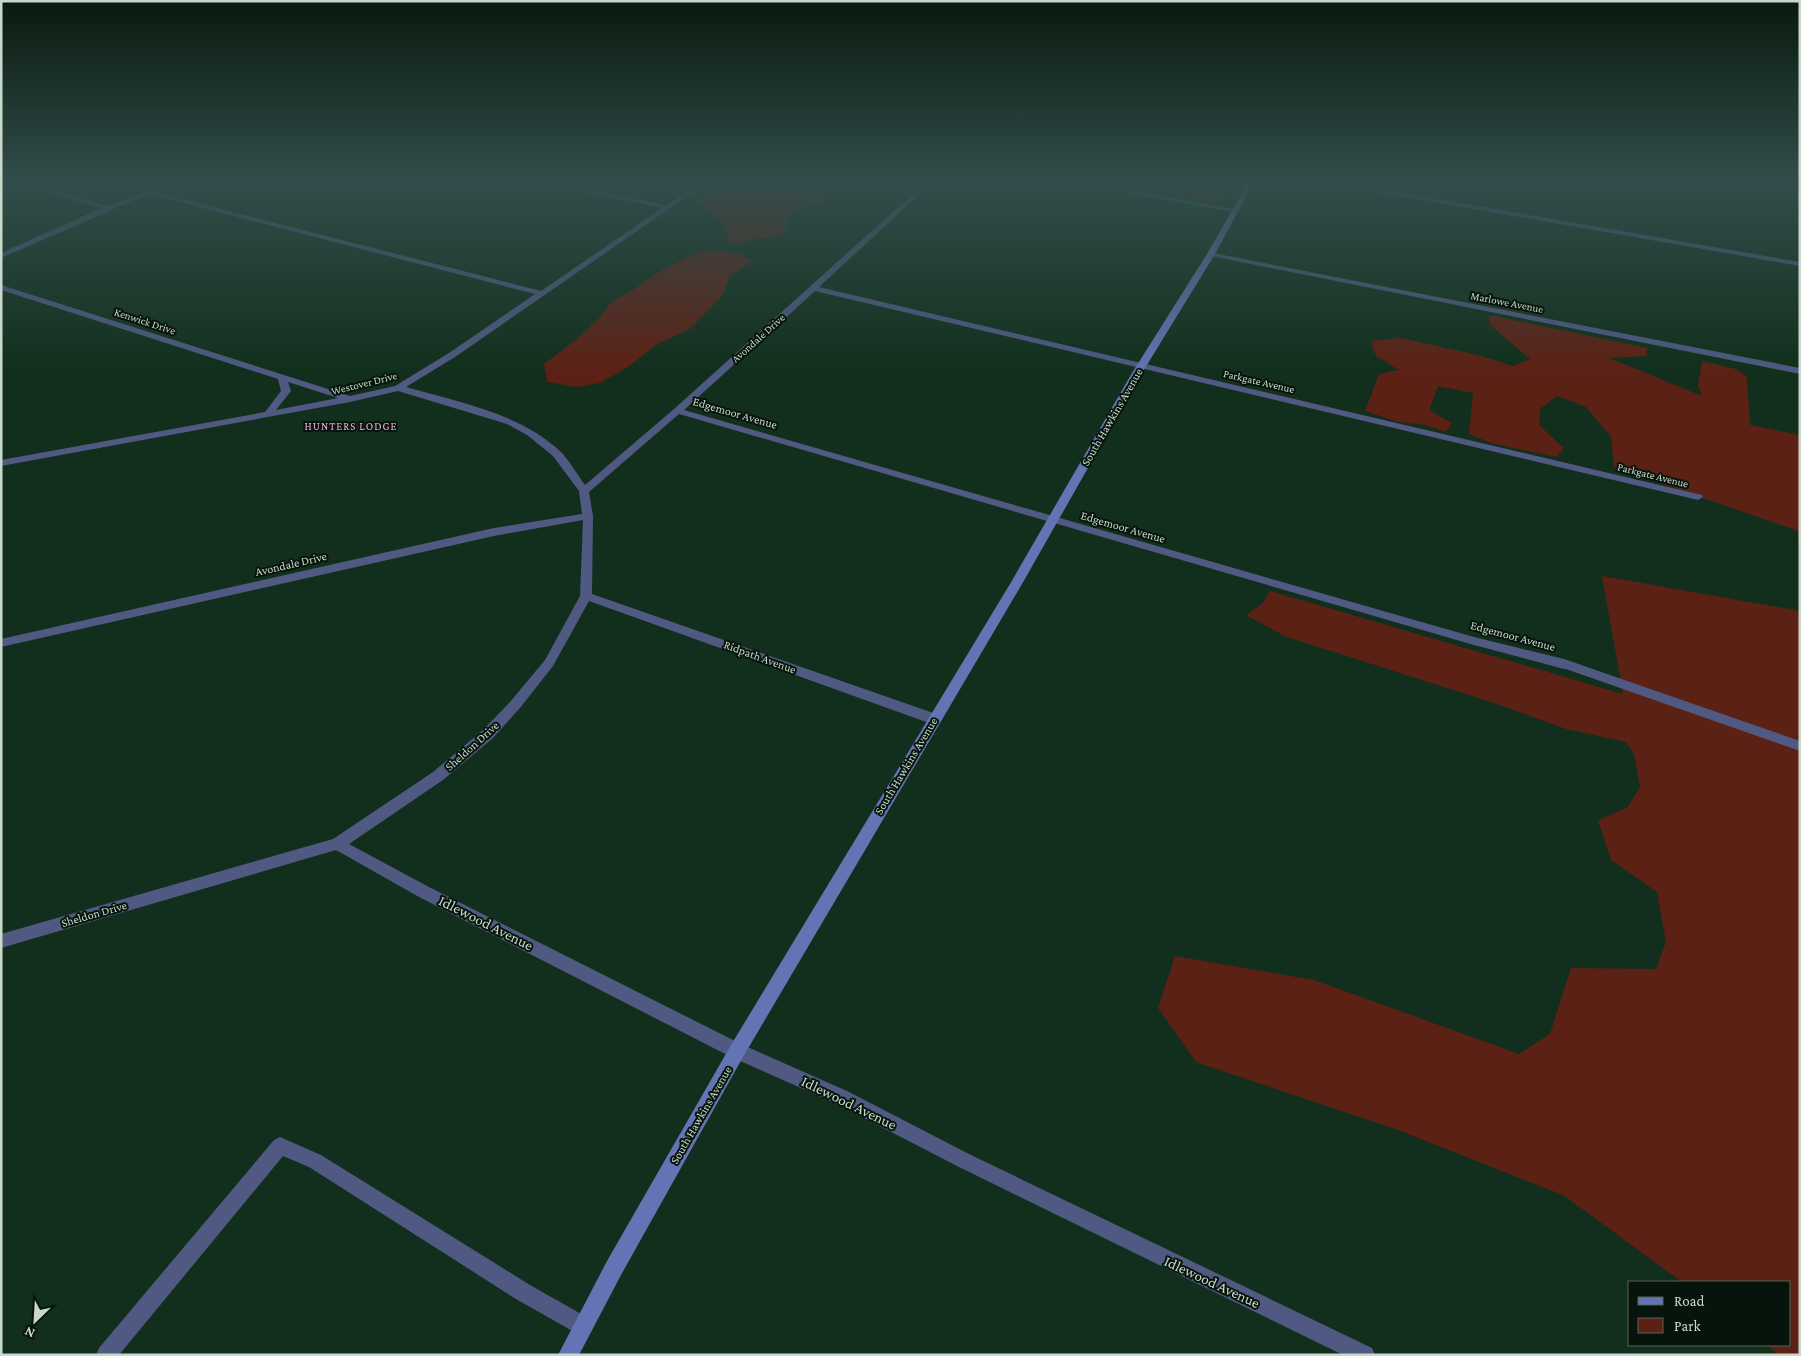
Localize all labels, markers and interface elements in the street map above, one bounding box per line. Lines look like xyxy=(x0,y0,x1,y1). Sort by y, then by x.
street label: Marlowe Avenue xyxy=(1470,289,1544,315)
street label: Kenwick Drive xyxy=(113,305,177,337)
street label: Avondale Drive xyxy=(729,311,787,365)
street label: South Hawkins Avenue xyxy=(1078,366,1146,468)
street label: Parkgate Avenue xyxy=(1222,367,1296,396)
street label: Westover Drive xyxy=(330,369,398,397)
street label: Edgemoor Avenue xyxy=(691,394,779,432)
district label: HUNTERS LODGE xyxy=(305,420,397,432)
street label: Parkgate Avenue xyxy=(1616,460,1690,491)
street label: Edgemoor Avenue xyxy=(1079,508,1167,546)
street label: Avondale Drive xyxy=(254,549,328,579)
street label: Edgemoor Avenue xyxy=(1469,618,1557,654)
street label: Ridpath Avenue xyxy=(722,637,798,677)
street label: South Hawkins Avenue xyxy=(872,715,940,817)
street label: Sheldon Drive xyxy=(442,718,502,774)
street label: Idlewood Avenue xyxy=(436,892,536,954)
street label: Sheldon Drive xyxy=(60,898,128,930)
street label: South Hawkins Avenue xyxy=(667,1064,735,1166)
street label: Idlewood Avenue xyxy=(799,1073,899,1133)
street label: Idlewood Avenue xyxy=(1162,1253,1263,1311)
legend xyxy=(1628,1281,1791,1346)
text: Road xyxy=(1674,1293,1705,1309)
north arrow xyxy=(10,1296,60,1346)
text: Park xyxy=(1674,1318,1701,1334)
text: N xyxy=(21,1323,37,1342)

